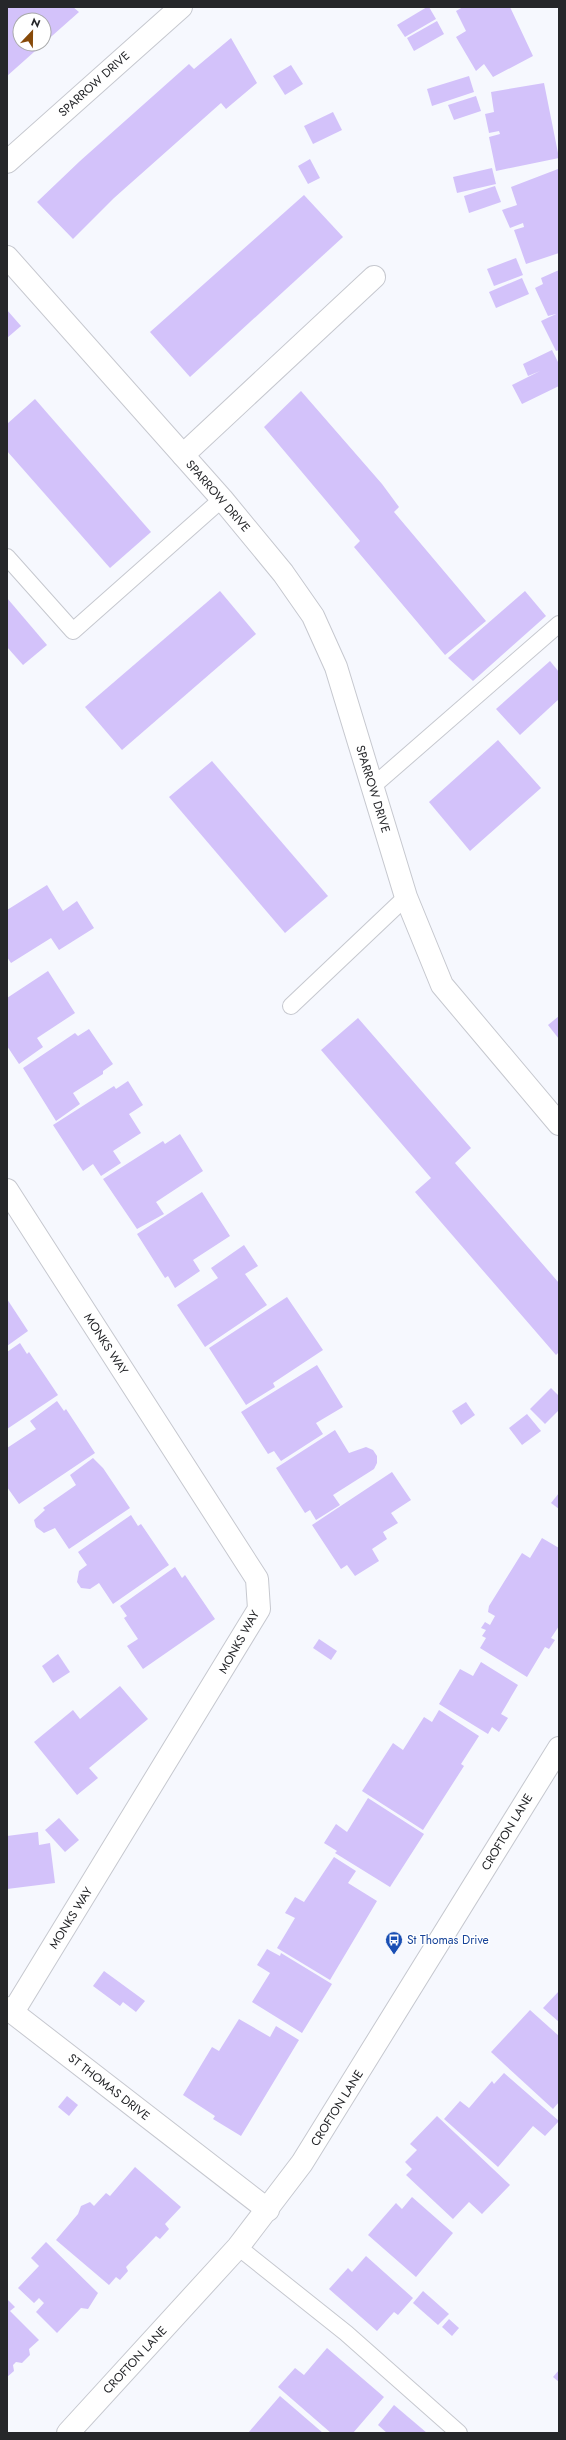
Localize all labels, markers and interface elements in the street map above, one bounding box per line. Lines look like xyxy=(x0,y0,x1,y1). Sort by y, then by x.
north arrow xyxy=(12,12,52,52)
text: N xyxy=(29,14,43,32)
street label: SPARROW DRIVE xyxy=(54,47,134,121)
street label: SPARROW DRIVE xyxy=(181,456,255,536)
street label: SPARROW DRIVE xyxy=(351,743,395,835)
street label: MONKS WAY xyxy=(79,1310,133,1378)
street label: MONKS WAY xyxy=(214,1607,264,1677)
street label: CROFTON LANE xyxy=(477,1790,537,1874)
street label: MONKS WAY xyxy=(45,1883,97,1952)
bus stop icon: St Thomas Drive xyxy=(384,1930,404,1955)
place label: St Thomas Drive xyxy=(407,1931,489,1949)
street label: ST THOMAS DRIVE xyxy=(64,2049,154,2125)
street label: CROFTON LANE xyxy=(306,2066,368,2150)
street label: CROFTON LANE xyxy=(99,2322,171,2398)

